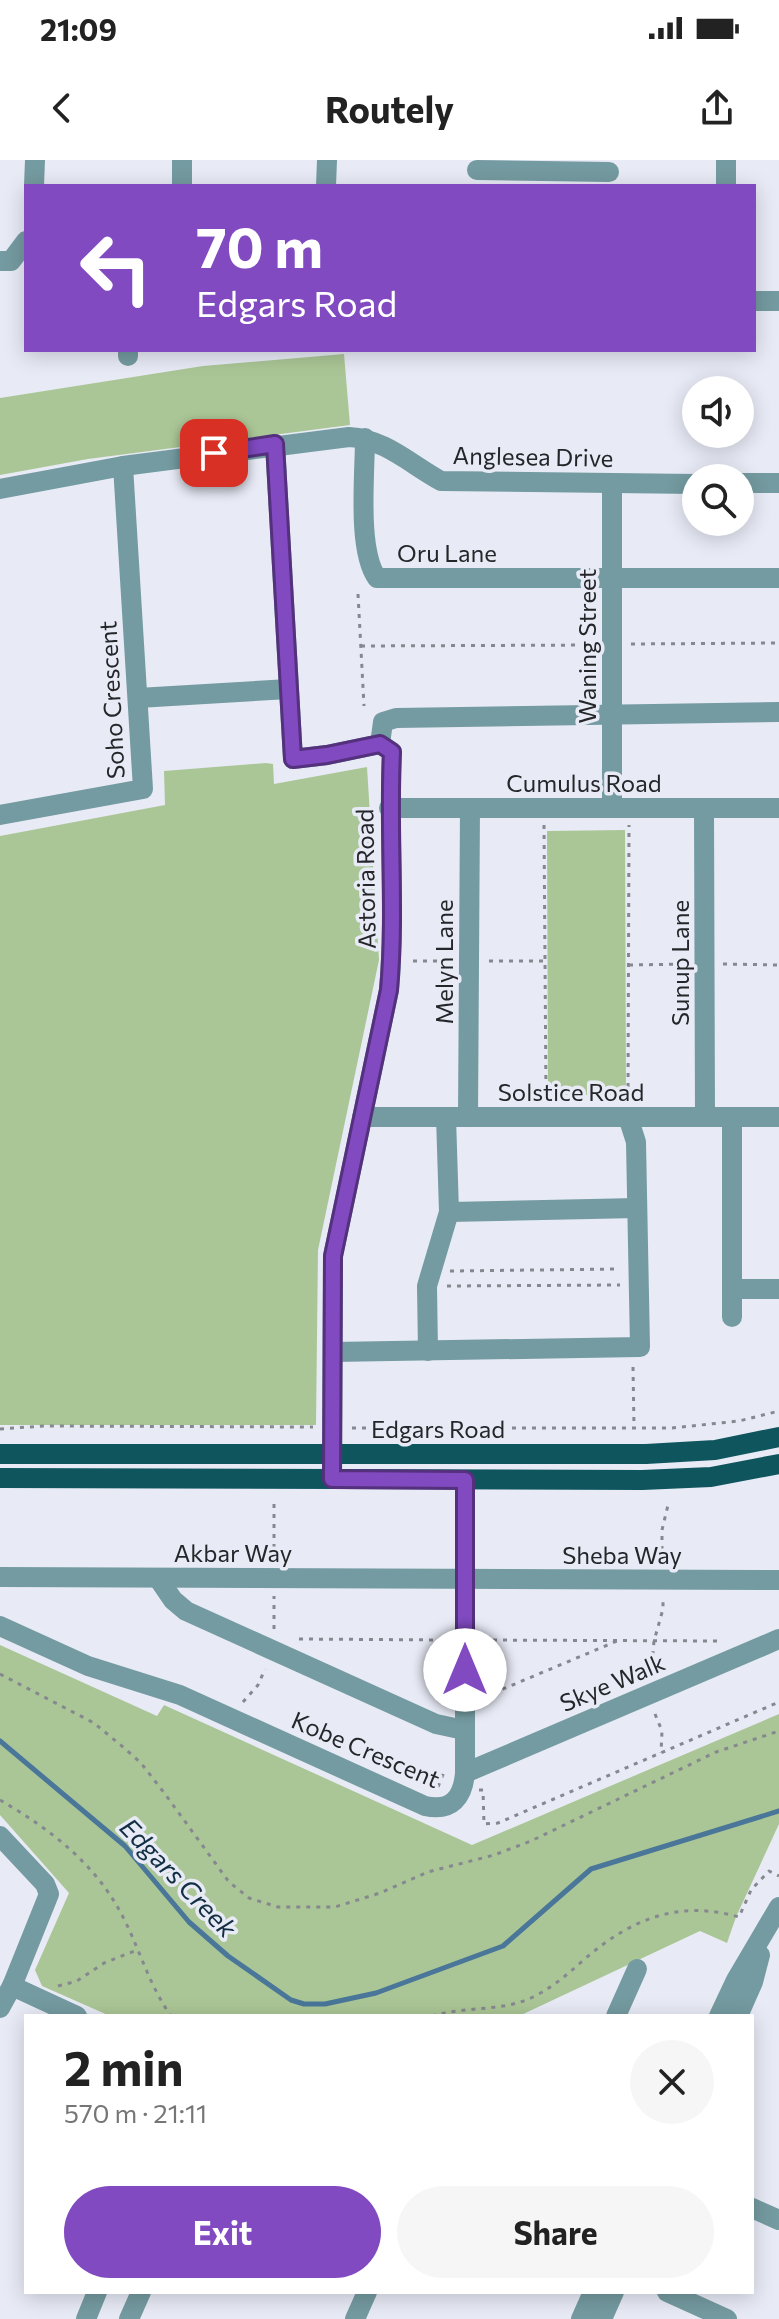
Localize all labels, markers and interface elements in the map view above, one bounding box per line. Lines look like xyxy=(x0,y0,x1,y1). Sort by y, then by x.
text: 21:09 xyxy=(40,10,117,47)
icon: back xyxy=(40,86,84,130)
text: Routely xyxy=(325,86,454,130)
icon: share xyxy=(695,86,739,130)
text: 70 m xyxy=(196,211,323,280)
icon: left xyxy=(64,216,168,320)
text: Edgars Road xyxy=(196,280,397,324)
map controls xyxy=(682,376,754,536)
button: sound xyxy=(682,376,754,448)
pin xyxy=(180,419,248,487)
icon: arrive xyxy=(192,431,236,475)
street label: Anglesea Drive xyxy=(452,440,614,472)
button: search xyxy=(682,464,754,536)
street label: Oru Lane xyxy=(397,538,497,567)
street label: Waning Street xyxy=(572,568,601,723)
street label: Soho Crescent xyxy=(92,620,130,780)
street label: Cumulus Road xyxy=(506,768,662,797)
street label: Astoria Road xyxy=(349,809,381,949)
street label: Melyn Lane xyxy=(429,899,458,1025)
street label: Sunup Lane xyxy=(665,900,694,1026)
street label: Solstice Road xyxy=(498,1077,644,1106)
street label: Edgars Road xyxy=(371,1414,505,1443)
street label: Akbar Way xyxy=(174,1538,292,1567)
street label: Sheba Way xyxy=(562,1540,682,1569)
position arrow xyxy=(423,1628,507,1712)
street label: Skye Walk xyxy=(555,1647,669,1717)
street label: Kobe Crescent xyxy=(287,1705,445,1793)
water label: Edgars Creek xyxy=(114,1811,244,1944)
text: 2 min xyxy=(64,2037,184,2096)
button: close xyxy=(630,2040,714,2124)
text: 570 m · 21:11 xyxy=(64,2097,207,2128)
button: Exit xyxy=(64,2186,381,2278)
button: Share xyxy=(397,2186,714,2278)

